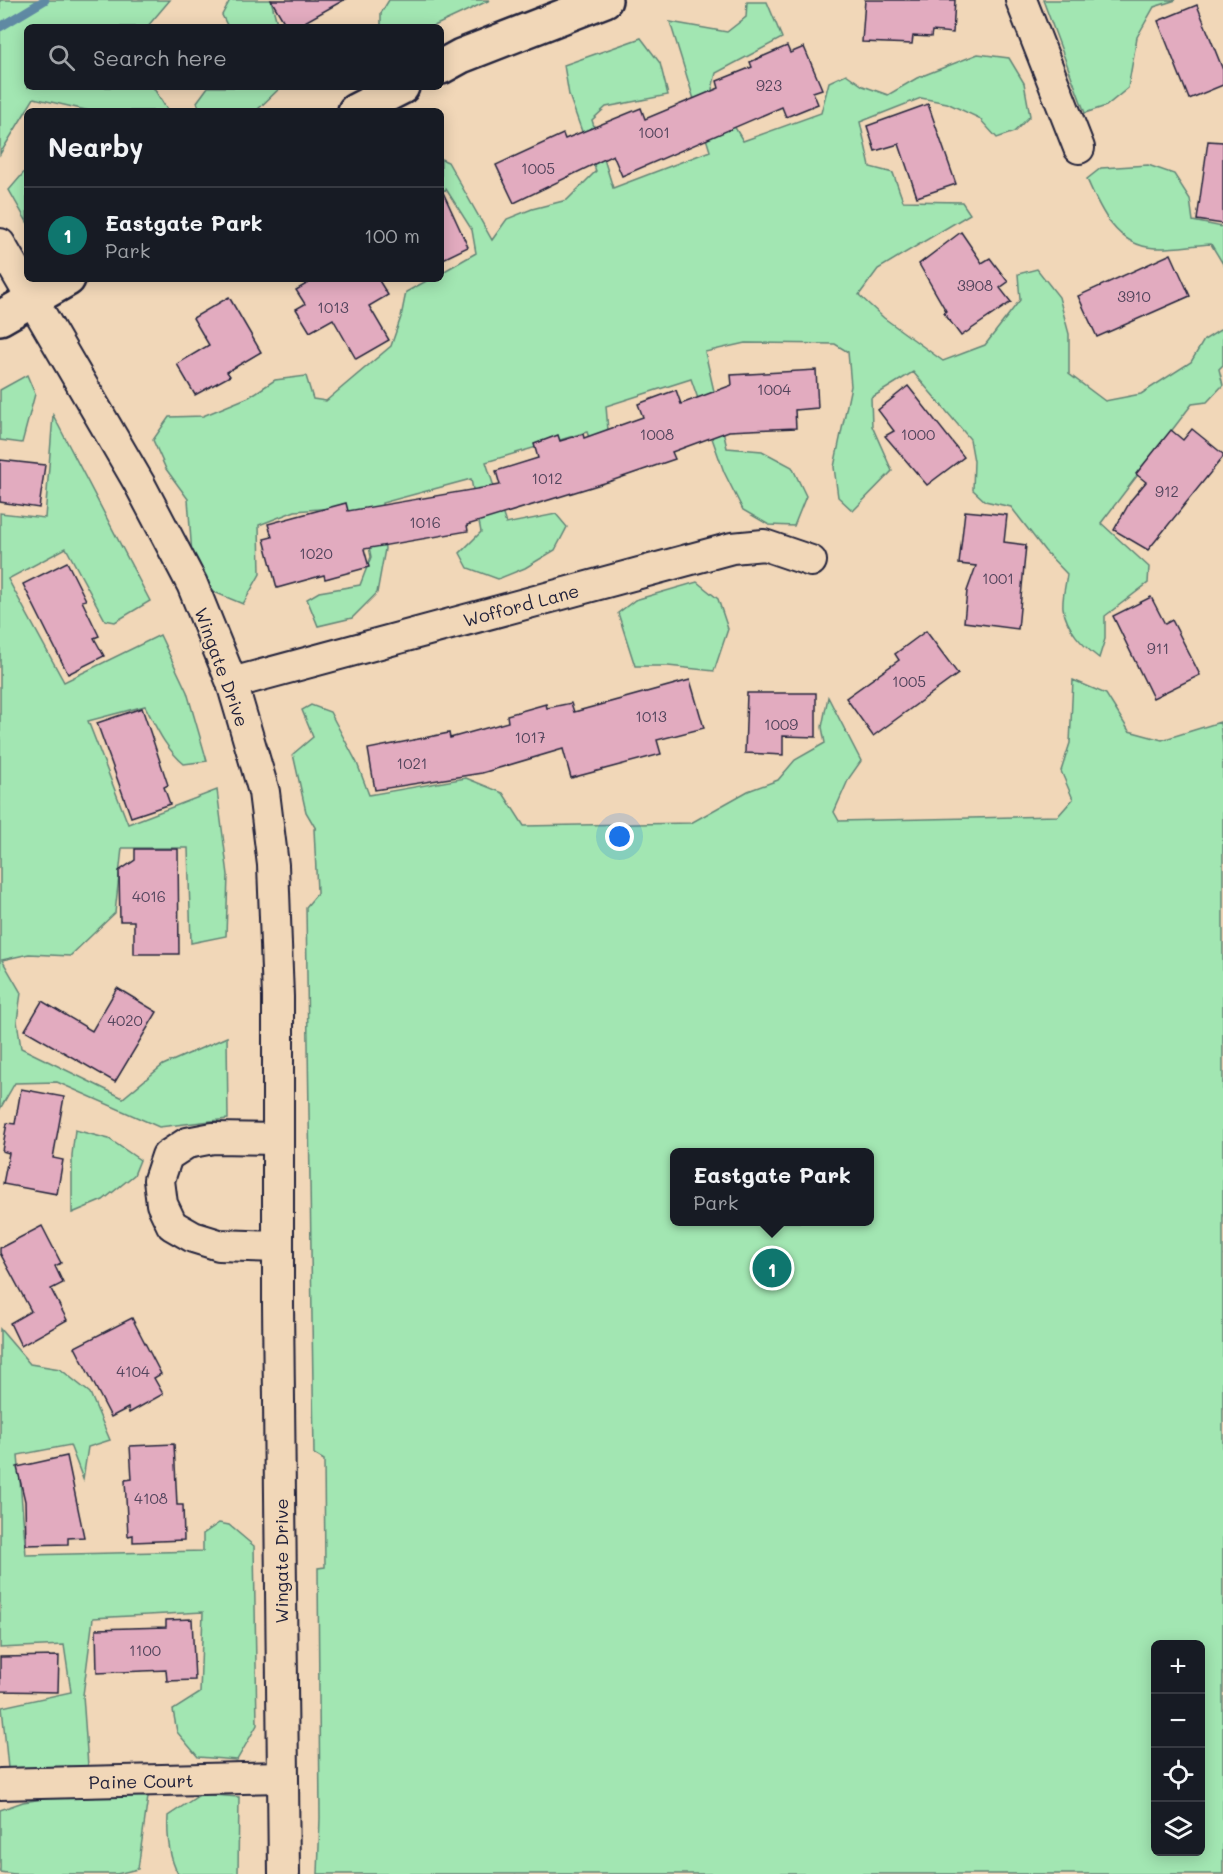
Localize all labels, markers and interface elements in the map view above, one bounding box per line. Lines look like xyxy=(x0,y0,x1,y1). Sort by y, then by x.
search box xyxy=(24,24,444,90)
icon: search xyxy=(45,41,78,74)
text: Search here xyxy=(93,43,227,72)
house number: 923 xyxy=(756,75,782,95)
house number: 1001 xyxy=(638,122,670,142)
text: Nearby xyxy=(48,130,143,164)
house number: 1005 xyxy=(521,158,555,178)
text: Eastgate Park xyxy=(105,208,263,237)
text: 1 xyxy=(63,222,72,248)
text: 100 m xyxy=(364,222,420,248)
text: Park xyxy=(105,237,150,263)
house number: 3908 xyxy=(957,275,993,295)
house number: 3910 xyxy=(1117,286,1151,306)
house number: 1013 xyxy=(317,297,349,317)
house number: 1004 xyxy=(757,379,791,399)
house number: 1008 xyxy=(640,424,674,444)
house number: 1000 xyxy=(901,424,935,444)
house number: 1012 xyxy=(531,468,563,488)
house number: 912 xyxy=(1155,481,1179,501)
house number: 1016 xyxy=(409,512,441,532)
house number: 1020 xyxy=(299,543,333,563)
house number: 1001 xyxy=(982,568,1014,588)
street label: Wofford Lane xyxy=(460,578,582,632)
street label: Wingate Drive xyxy=(189,604,255,730)
house number: 911 xyxy=(1147,638,1169,658)
house number: 1005 xyxy=(892,671,926,691)
house number: 1013 xyxy=(635,706,667,726)
house number: 1009 xyxy=(764,714,798,734)
house number: 1017 xyxy=(514,727,546,747)
house number: 1021 xyxy=(396,753,428,773)
your location xyxy=(605,822,634,851)
house number: 4016 xyxy=(132,886,166,906)
house number: 4020 xyxy=(107,1010,143,1030)
popup xyxy=(670,1148,874,1226)
text: Eastgate Park xyxy=(693,1160,851,1189)
text: Park xyxy=(693,1189,738,1215)
pin: 1 xyxy=(752,1246,792,1290)
house number: 4104 xyxy=(116,1361,150,1381)
house number: 4108 xyxy=(134,1488,168,1508)
street label: Wingate Drive xyxy=(269,1498,293,1624)
house number: 1100 xyxy=(129,1640,161,1660)
map controls xyxy=(1151,1640,1205,1856)
button: + xyxy=(1151,1640,1205,1694)
button: − xyxy=(1151,1694,1205,1748)
button: locate xyxy=(1151,1748,1205,1802)
street label: Paine Court xyxy=(88,1768,194,1794)
button: layers xyxy=(1151,1802,1205,1856)

